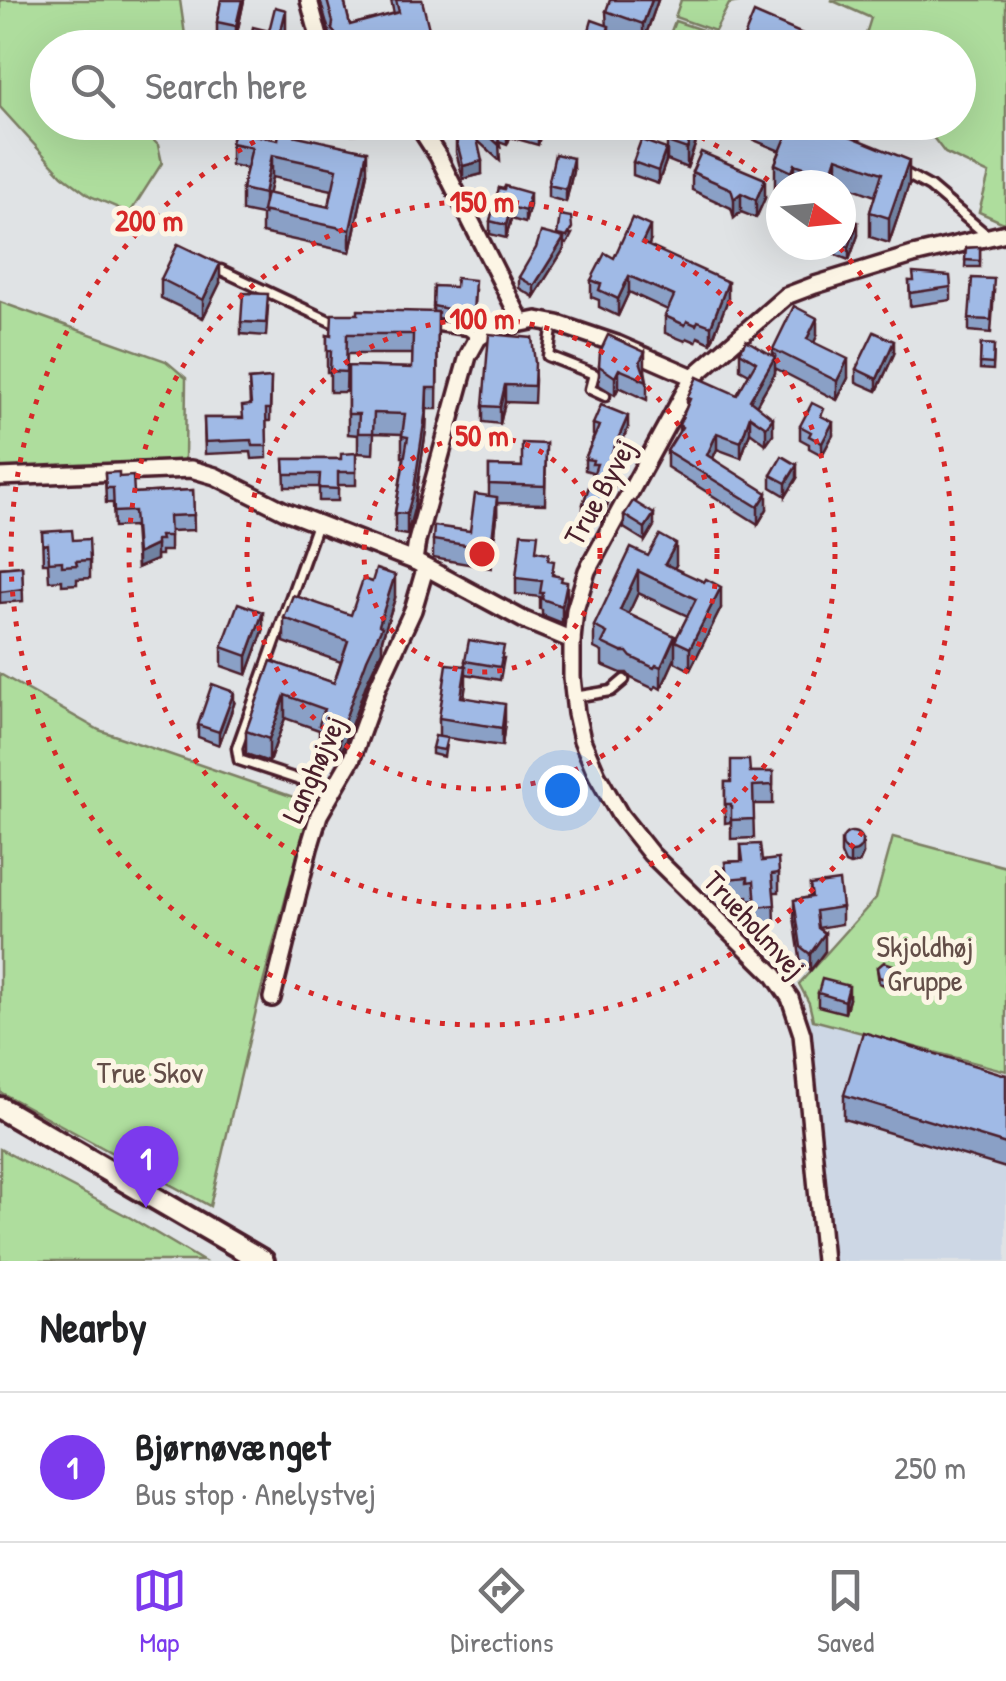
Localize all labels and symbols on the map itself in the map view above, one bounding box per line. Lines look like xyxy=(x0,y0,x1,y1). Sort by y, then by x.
north arrow xyxy=(766,170,856,260)
text: 150 m xyxy=(450,181,514,221)
text: 200 m xyxy=(115,200,183,240)
text: 100 m xyxy=(449,298,515,338)
text: 50 m xyxy=(455,415,509,455)
street label: True Byvej xyxy=(554,432,644,552)
centre of rings xyxy=(464,536,500,572)
street label: Langhøjvej xyxy=(272,709,354,829)
your location xyxy=(537,765,588,816)
street label: Trueholmvej xyxy=(695,862,815,986)
park label: Skjoldhøj Gruppe xyxy=(876,926,974,1000)
park label: True Skov xyxy=(97,1052,203,1092)
pin: 1 xyxy=(114,1126,178,1208)

